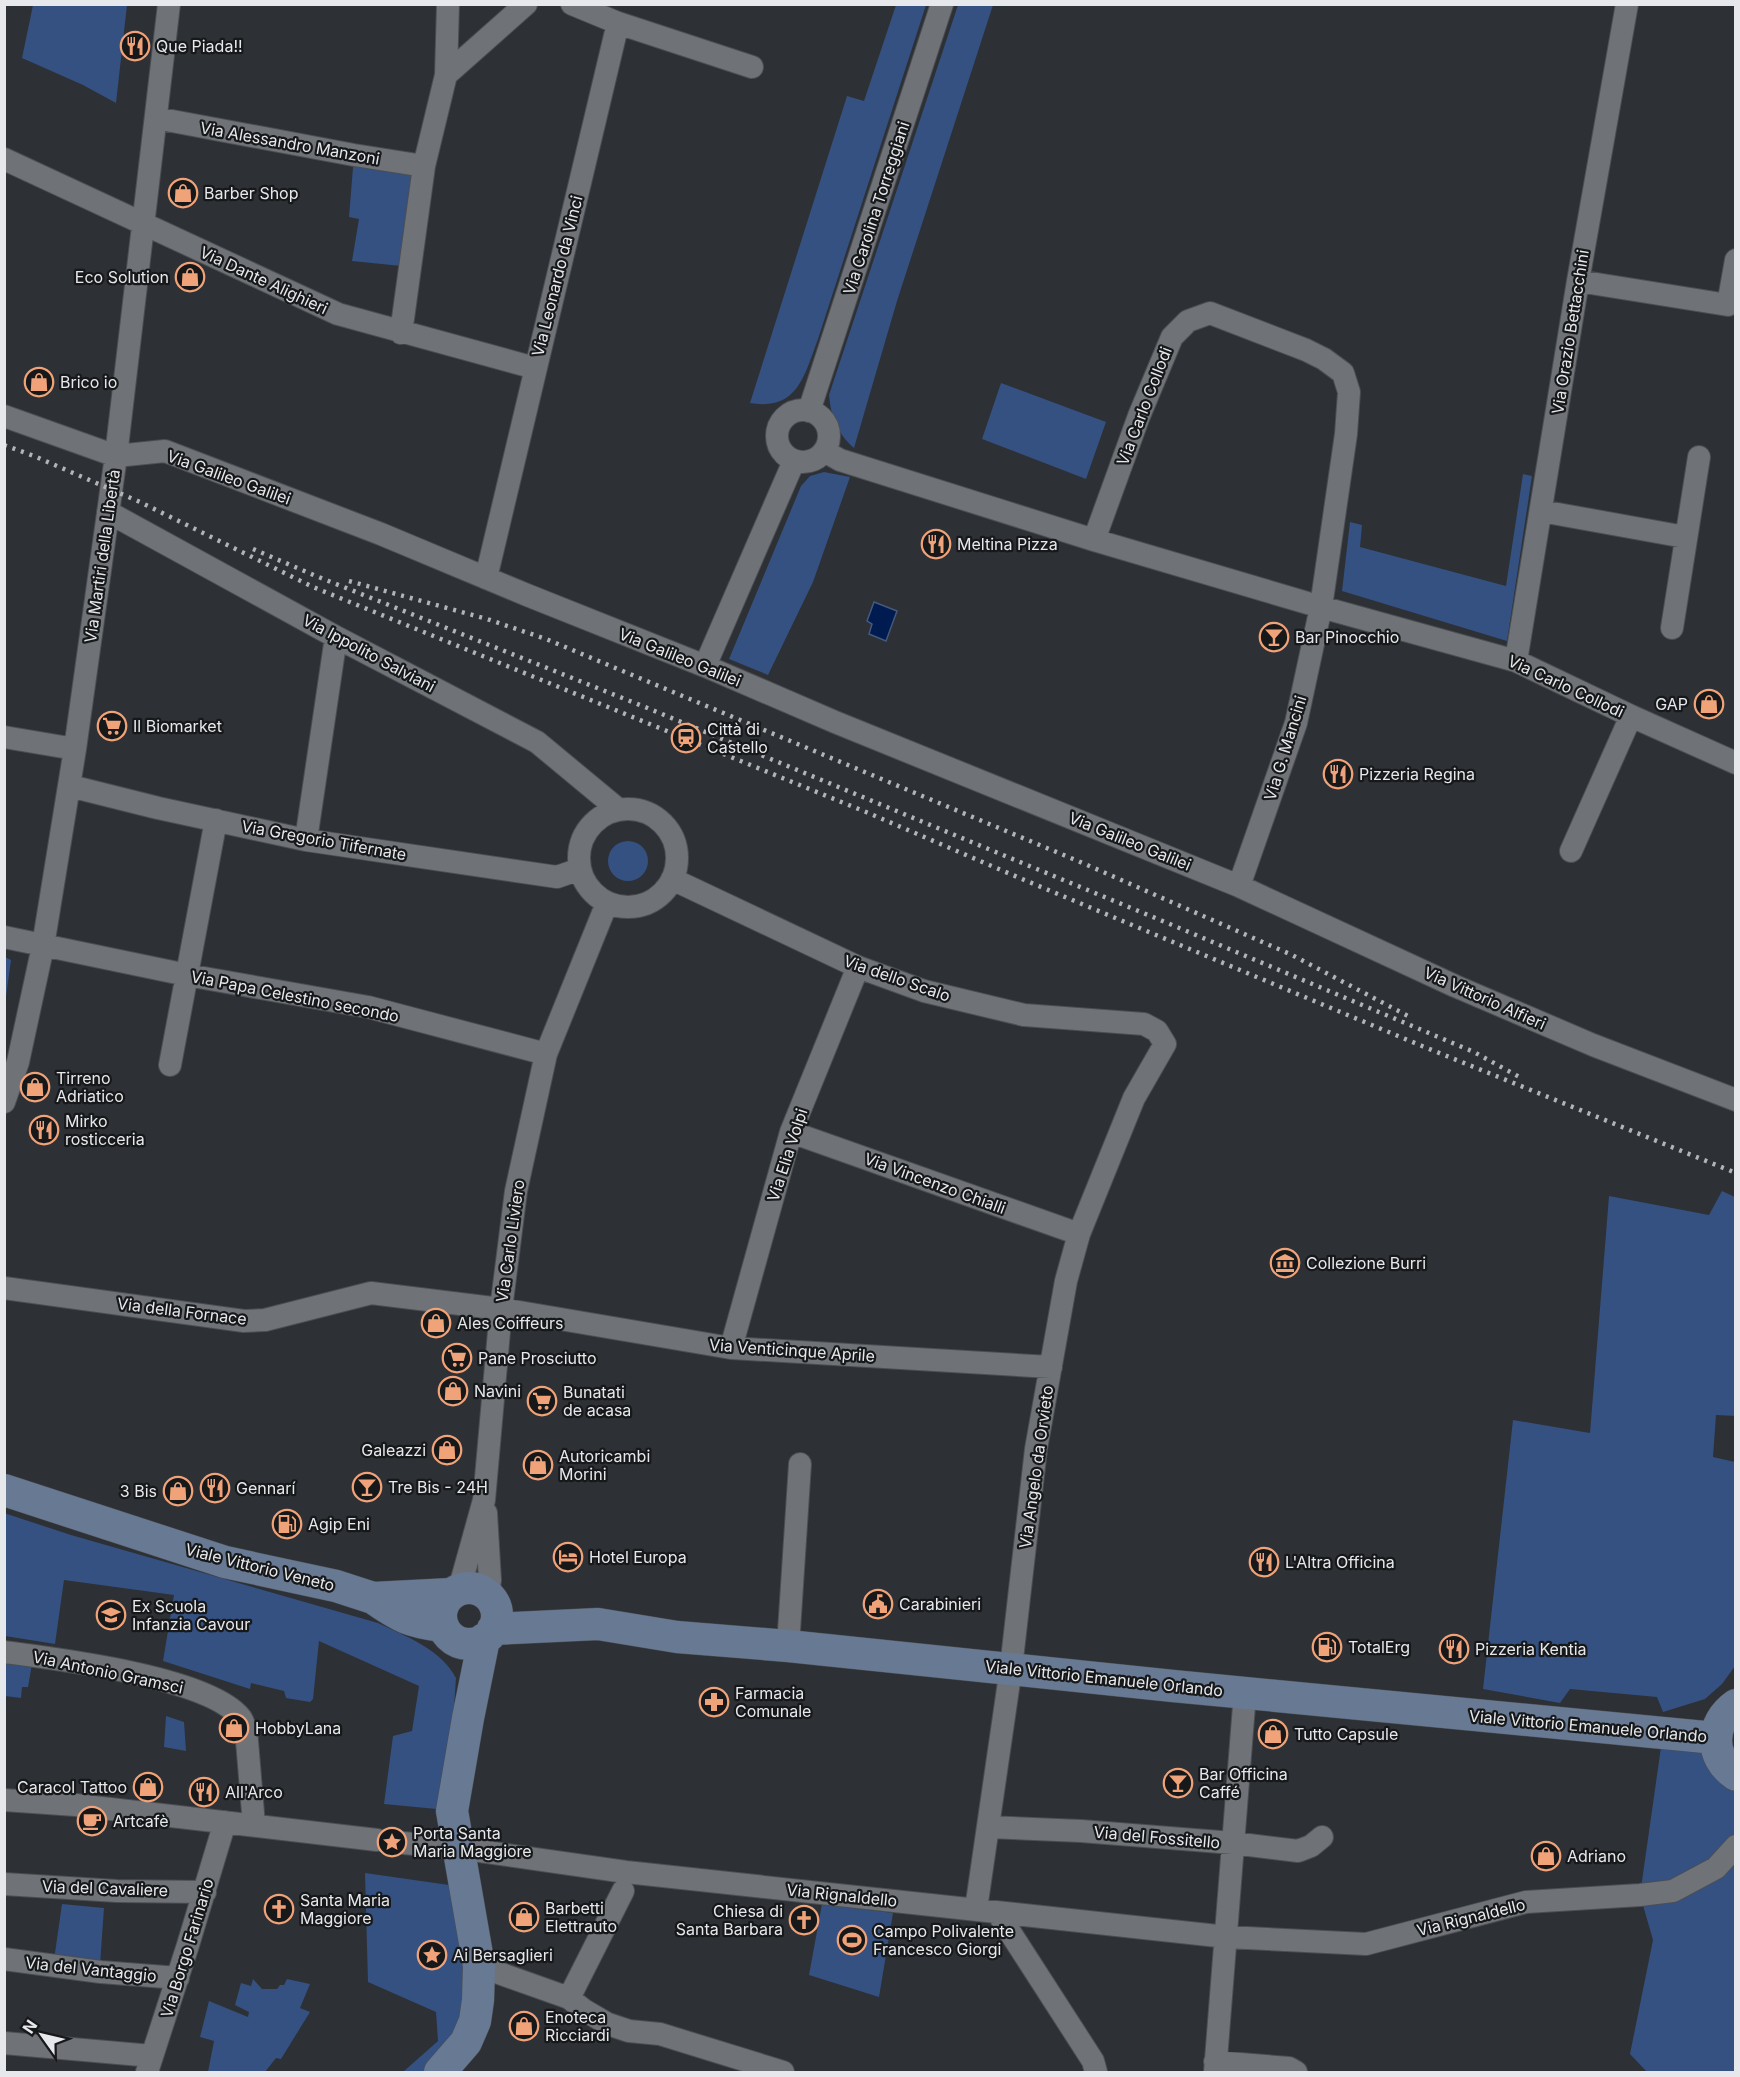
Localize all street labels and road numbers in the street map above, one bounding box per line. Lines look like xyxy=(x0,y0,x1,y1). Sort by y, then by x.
street label: Via Alessandro Manzoni xyxy=(199,117,381,169)
street label: Via Carolina Torreggiani xyxy=(839,119,913,297)
street label: Via Leonardo da Vinci xyxy=(527,193,587,359)
street label: Via Dante Alighieri xyxy=(197,242,331,318)
street label: Via Orazio Bettacchini xyxy=(1547,248,1593,416)
street label: Via Carlo Collodi xyxy=(1112,344,1176,468)
street label: Via Galileo Galilei xyxy=(164,445,294,509)
street label: Via Martiri della Libertà xyxy=(80,468,124,644)
street label: Via Ippolito Salviani xyxy=(299,610,439,696)
street label: Via Galileo Galilei xyxy=(616,623,744,691)
street label: Via Carlo Collodi xyxy=(1505,650,1627,722)
street label: Via G. Mancini xyxy=(1260,693,1310,803)
street label: Via Galileo Galilei xyxy=(1066,807,1194,875)
street label: Via Gregorio Tifernate xyxy=(240,816,408,864)
street label: Via dello Scalo xyxy=(841,950,953,1006)
street label: Via Vittorio Alfieri xyxy=(1421,962,1549,1034)
street label: Via Papa Celestino secondo xyxy=(189,966,401,1026)
street label: Via Elia Volpi xyxy=(763,1106,811,1204)
street label: Via Vincenzo Chialli xyxy=(862,1148,1008,1218)
street label: Via Carlo Liviero xyxy=(491,1178,529,1304)
street label: Via della Fornace xyxy=(116,1293,248,1329)
street label: Via Venticinque Aprile xyxy=(708,1334,876,1366)
street label: Via Angelo da Orvieto xyxy=(1015,1384,1057,1550)
street label: Viale Vittorio Veneto xyxy=(183,1539,337,1595)
street label: Via Antonio Gramsci xyxy=(31,1646,185,1698)
street label: Viale Vittorio Emanuele Orlando xyxy=(984,1656,1224,1700)
street label: Viale Vittorio Emanuele Orlando xyxy=(1468,1706,1708,1746)
street label: Via del Fossitello xyxy=(1093,1822,1221,1852)
street label: Via del Cavaliere xyxy=(41,1876,169,1900)
street label: Via Borgo Farinario xyxy=(156,1876,218,2020)
street label: Via Rignaldello xyxy=(786,1879,898,1911)
street label: Via Rignaldello xyxy=(1415,1894,1527,1940)
street label: Via del Vantaggio xyxy=(24,1952,158,1986)

